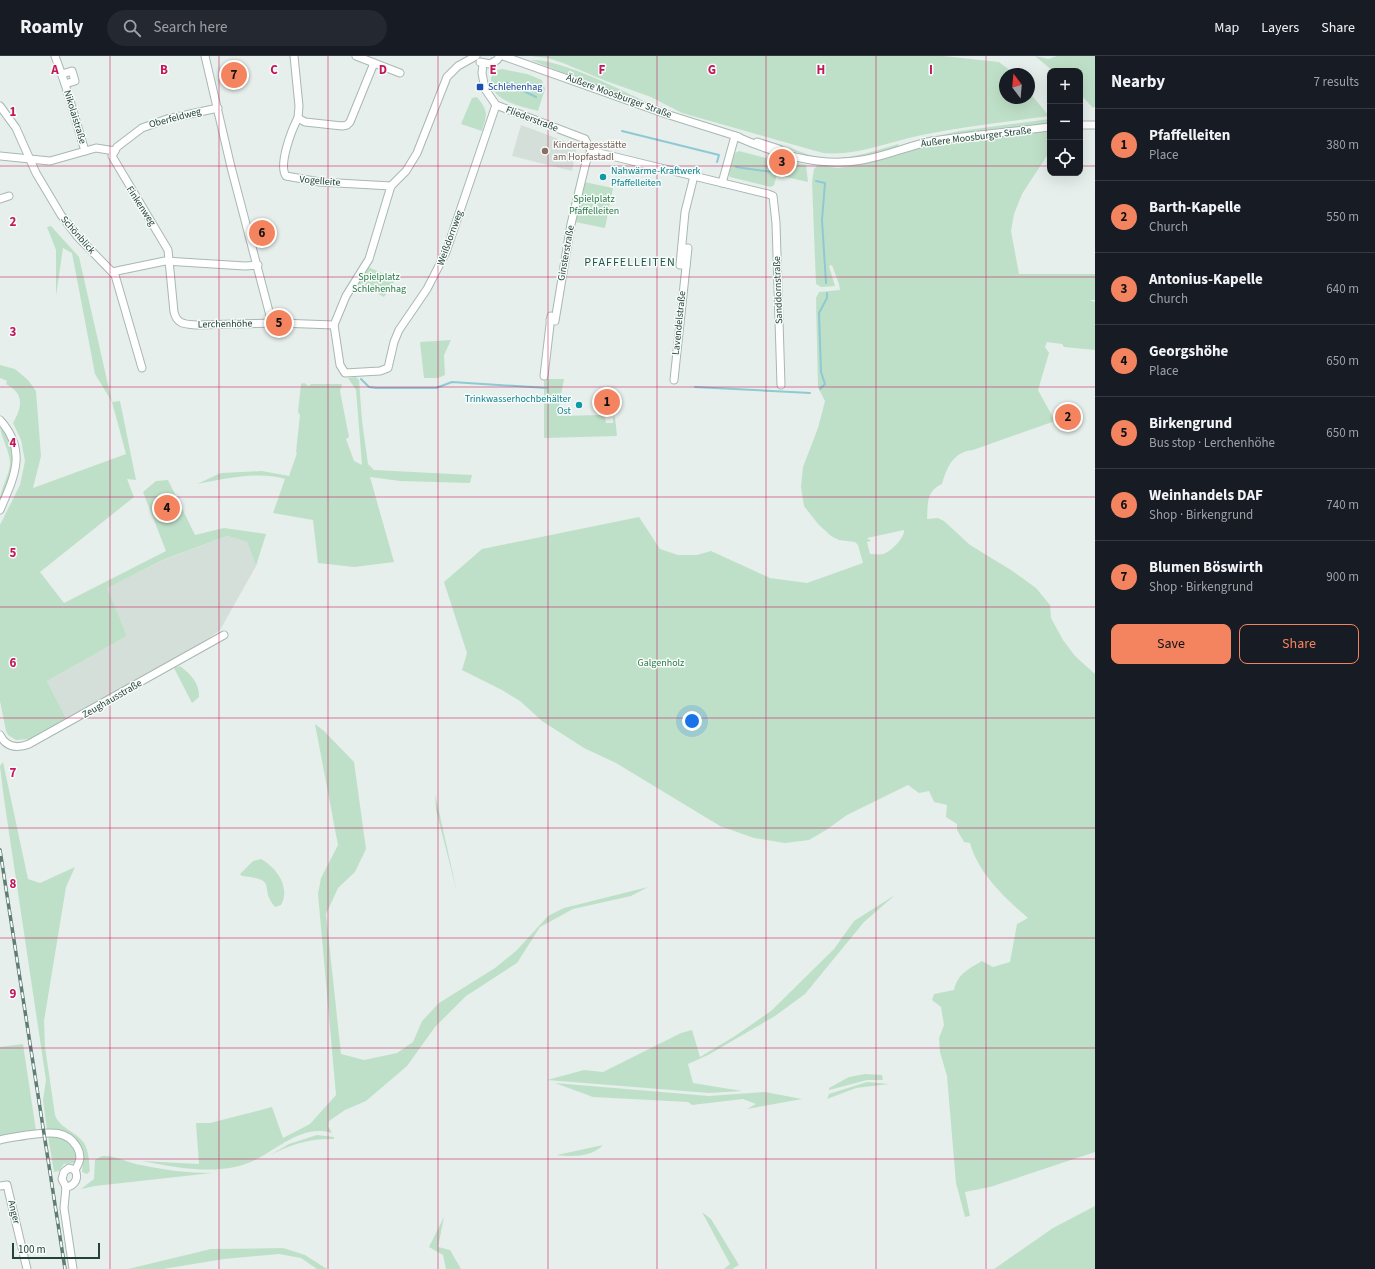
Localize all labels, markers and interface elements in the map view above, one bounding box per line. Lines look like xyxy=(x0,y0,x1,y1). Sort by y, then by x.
search box xyxy=(107,10,387,46)
text: Roamly xyxy=(20,14,83,41)
icon: search xyxy=(121,17,143,39)
text: Search here xyxy=(153,17,227,38)
text: Map xyxy=(1214,18,1239,38)
text: Layers xyxy=(1261,18,1299,38)
text: Share xyxy=(1321,18,1355,38)
pin: 7 xyxy=(221,60,247,90)
text: A xyxy=(50,61,59,79)
text: B xyxy=(160,61,168,79)
text: C xyxy=(270,61,278,79)
text: D xyxy=(379,61,387,79)
text: E xyxy=(489,61,497,79)
text: F xyxy=(599,61,606,79)
text: G xyxy=(708,61,716,79)
text: H xyxy=(817,61,825,79)
text: I xyxy=(929,61,933,79)
north arrow xyxy=(999,68,1035,104)
map controls xyxy=(1047,68,1083,176)
button: + xyxy=(1047,68,1083,104)
street label: Äußere Moosburger Straße xyxy=(564,70,674,122)
text: Nearby xyxy=(1111,70,1165,94)
text: 7 results xyxy=(1314,73,1359,91)
place label: Schlehenhag xyxy=(488,80,542,94)
marker: Schlehenhag xyxy=(475,82,485,92)
street label: Nikolaistraße xyxy=(60,88,90,146)
text: 1 xyxy=(10,103,17,121)
street label: Fliederstraße xyxy=(504,103,560,135)
street label: Oberfeldweg xyxy=(147,104,203,132)
button: − xyxy=(1047,104,1083,140)
street label: Äußere Moosburger Straße xyxy=(920,123,1032,151)
text: Pfaffelleiten xyxy=(1149,125,1230,146)
text: 1 xyxy=(1121,136,1127,154)
text: 380 m xyxy=(1326,136,1359,154)
place label: Kindertagesstätte am Hopfastadl xyxy=(553,138,626,164)
button: locate xyxy=(1047,140,1083,176)
marker: Kindertagesstätte am Hopfastadl xyxy=(540,146,550,156)
text: Place xyxy=(1149,146,1178,164)
pin: 3 xyxy=(769,147,795,177)
place label: Nahwärme-Kraftwerk Pfaffelleiten xyxy=(611,164,701,190)
street label: Vogelleite xyxy=(299,172,341,190)
marker: Nahwärme-Kraftwerk Pfaffelleiten xyxy=(598,172,608,182)
street label: Finkenweg xyxy=(123,183,159,229)
park label: Spielplatz Pfaffelleiten xyxy=(569,192,619,218)
text: Barth-Kapelle xyxy=(1149,197,1241,218)
street label: Weißdornweg xyxy=(434,208,466,268)
text: 2 xyxy=(1121,208,1127,226)
text: 550 m xyxy=(1326,208,1359,226)
text: 2 xyxy=(10,213,17,231)
street label: Schönblick xyxy=(58,213,98,257)
pin: 6 xyxy=(249,218,275,248)
text: Church xyxy=(1149,218,1188,236)
street label: Ginsterstraße xyxy=(554,224,578,282)
district label: PFAFFELLEITEN xyxy=(584,254,676,271)
street label: Sanddornstraße xyxy=(770,256,786,324)
text: Antonius-Kapelle xyxy=(1149,269,1263,290)
park label: Spielplatz Schlehenhag xyxy=(352,270,406,296)
text: 3 xyxy=(1121,280,1127,298)
text: 640 m xyxy=(1326,280,1359,298)
street label: Lavendelstraße xyxy=(669,290,689,356)
text: Church xyxy=(1149,290,1188,308)
pin: 5 xyxy=(266,308,292,338)
street label: Lerchenhöhe xyxy=(197,317,253,331)
text: 3 xyxy=(10,323,17,341)
text: Georgshöhe xyxy=(1149,341,1228,362)
text: 4 xyxy=(1121,352,1127,370)
text: 650 m xyxy=(1326,352,1359,370)
text: Place xyxy=(1149,362,1178,380)
pin: 1 xyxy=(594,387,620,417)
place label: Trinkwasserhochbehälter Ost xyxy=(465,392,572,418)
marker: Trinkwasserhochbehälter Ost xyxy=(574,400,584,410)
pin: 2 xyxy=(1055,402,1081,432)
text: Birkengrund xyxy=(1149,413,1232,434)
text: 5 xyxy=(1121,424,1127,442)
text: 650 m xyxy=(1326,424,1359,442)
text: 4 xyxy=(10,434,17,452)
text: Bus stop · Lerchenhöhe xyxy=(1149,434,1275,452)
text: Weinhandels DAF xyxy=(1149,485,1263,506)
pin: 4 xyxy=(154,493,180,523)
text: 6 xyxy=(1121,496,1127,514)
text: 740 m xyxy=(1326,496,1359,514)
text: Shop · Birkengrund xyxy=(1149,506,1253,524)
text: 5 xyxy=(10,544,17,562)
text: Blumen Böswirth xyxy=(1149,557,1263,578)
text: 7 xyxy=(1121,568,1127,586)
text: 900 m xyxy=(1326,568,1359,586)
text: Shop · Birkengrund xyxy=(1149,578,1253,596)
button: Save xyxy=(1111,624,1231,664)
button: Share xyxy=(1239,624,1359,664)
text: 6 xyxy=(10,654,17,672)
park label: Galgenholz xyxy=(638,656,684,670)
street label: Zeughausstraße xyxy=(79,676,145,722)
your location xyxy=(682,711,702,731)
text: 7 xyxy=(10,764,17,782)
text: 8 xyxy=(10,875,17,893)
text: 9 xyxy=(10,985,17,1003)
street label: Anger xyxy=(4,1199,24,1226)
scale bar xyxy=(12,1241,100,1260)
text: 100 m xyxy=(18,1242,46,1257)

